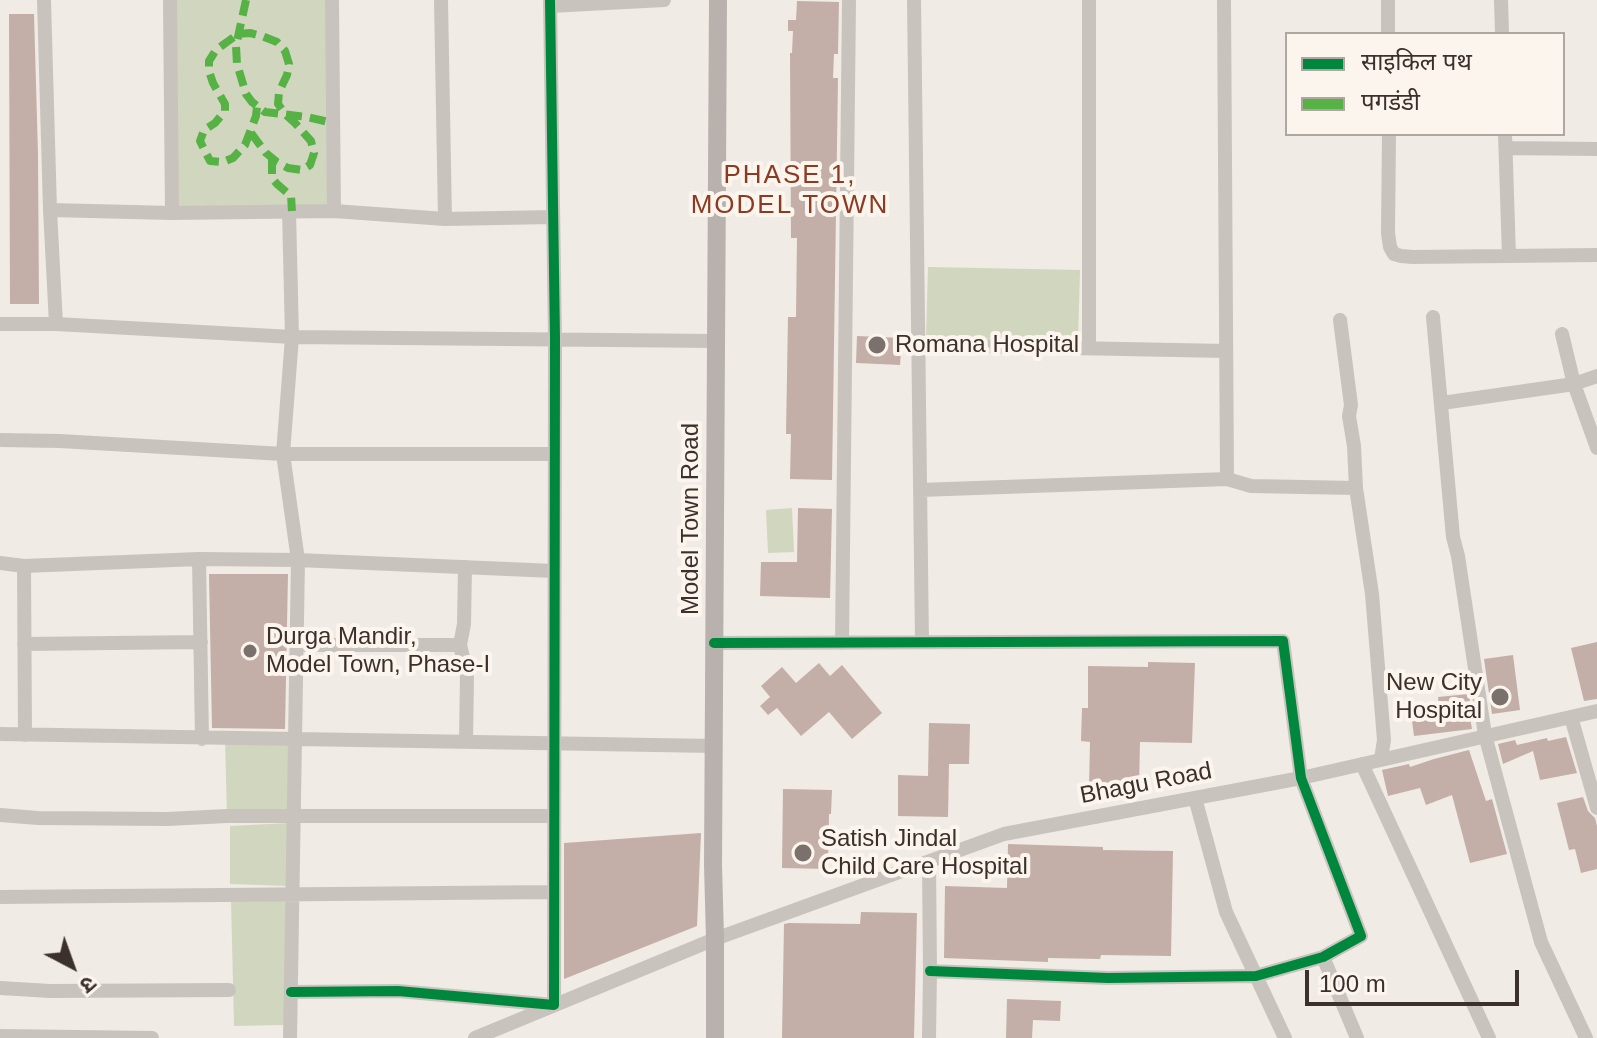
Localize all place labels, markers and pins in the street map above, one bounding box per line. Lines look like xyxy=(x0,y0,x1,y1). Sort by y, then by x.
place label: Romana Hospital xyxy=(895,331,1079,359)
marker: Romana Hospital xyxy=(866,334,888,356)
place label: Durga Mandir, Model Town, Phase-I xyxy=(266,623,490,679)
marker: Durga Mandir, Model Town, Phase-I xyxy=(241,642,259,660)
place label: New City Hospital xyxy=(1386,669,1482,725)
marker: New City Hospital xyxy=(1489,686,1511,708)
place label: Satish Jindal Child Care Hospital xyxy=(821,825,1028,881)
marker: Satish Jindal Child Care Hospital xyxy=(792,842,814,864)

